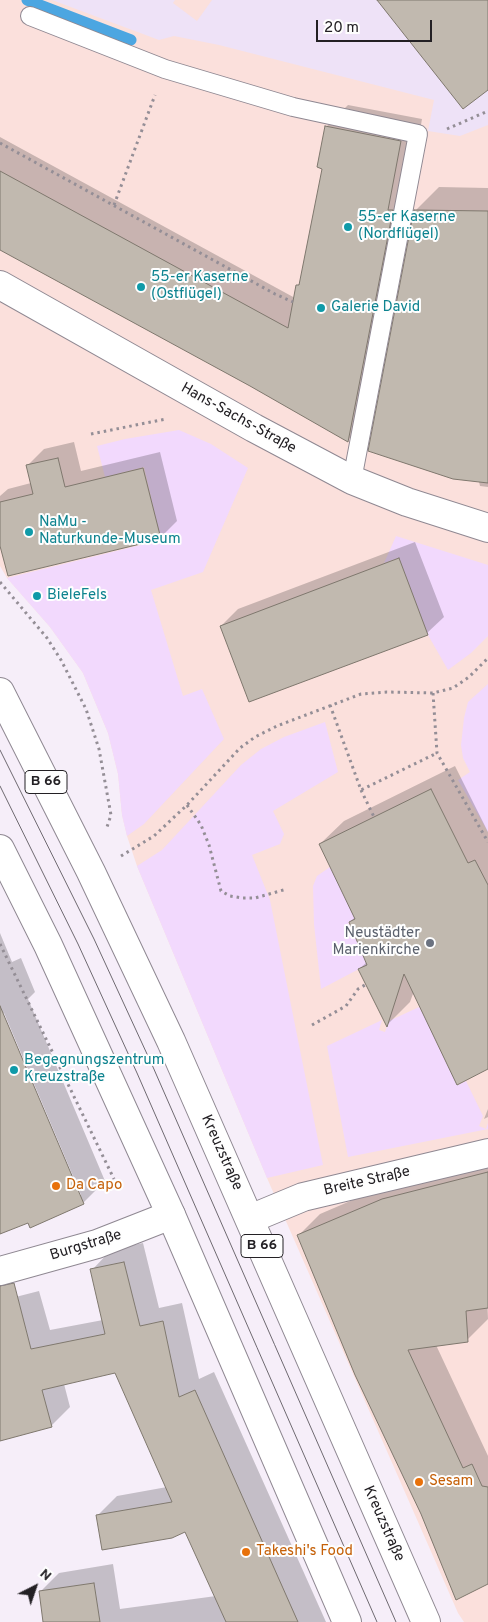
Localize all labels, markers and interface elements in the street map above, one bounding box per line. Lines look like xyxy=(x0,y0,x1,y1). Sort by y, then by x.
scale bar xyxy=(318,10,434,42)
text: 20 m xyxy=(324,19,359,38)
place label: 55-er Kaserne (Nordflügel) xyxy=(358,209,455,244)
marker: 55-er Kaserne (Nordflügel) xyxy=(342,221,354,233)
place label: 55-er Kaserne (Ostflügel) xyxy=(151,269,248,304)
marker: 55-er Kaserne (Ostflügel) xyxy=(135,281,147,293)
place label: Galerie David xyxy=(331,299,420,317)
marker: Galerie David xyxy=(315,302,327,314)
street label: Hans-Sachs-Straße xyxy=(177,380,299,458)
place label: NaMu - Naturkunde-Museum xyxy=(39,514,181,549)
marker: NaMu - Naturkunde-Museum xyxy=(23,526,35,538)
place label: BieleFels xyxy=(47,587,107,605)
marker: BieleFels xyxy=(31,590,43,602)
road number: B 66 xyxy=(25,770,67,794)
place label: Neustädter Marienkirche xyxy=(333,925,420,960)
marker: Neustädter Marienkirche xyxy=(424,937,436,949)
place label: Begegnungszentrum Kreuzstraße xyxy=(24,1052,164,1087)
marker: Begegnungszentrum Kreuzstraße xyxy=(8,1064,20,1076)
street label: Kreuzstraße xyxy=(196,1112,246,1194)
street label: Breite Straße xyxy=(322,1163,412,1201)
place label: Da Capo xyxy=(66,1177,122,1195)
marker: Da Capo xyxy=(50,1180,62,1192)
street label: Burgstraße xyxy=(48,1227,124,1265)
road number: B 66 xyxy=(241,1234,283,1258)
place label: Sesam xyxy=(429,1473,473,1491)
marker: Sesam xyxy=(413,1476,425,1488)
street label: Kreuzstraße xyxy=(358,1483,408,1565)
place label: Takeshi's Food xyxy=(256,1543,353,1561)
marker: Takeshi's Food xyxy=(240,1546,252,1558)
north arrow xyxy=(10,1562,60,1612)
text: N xyxy=(36,1566,55,1585)

